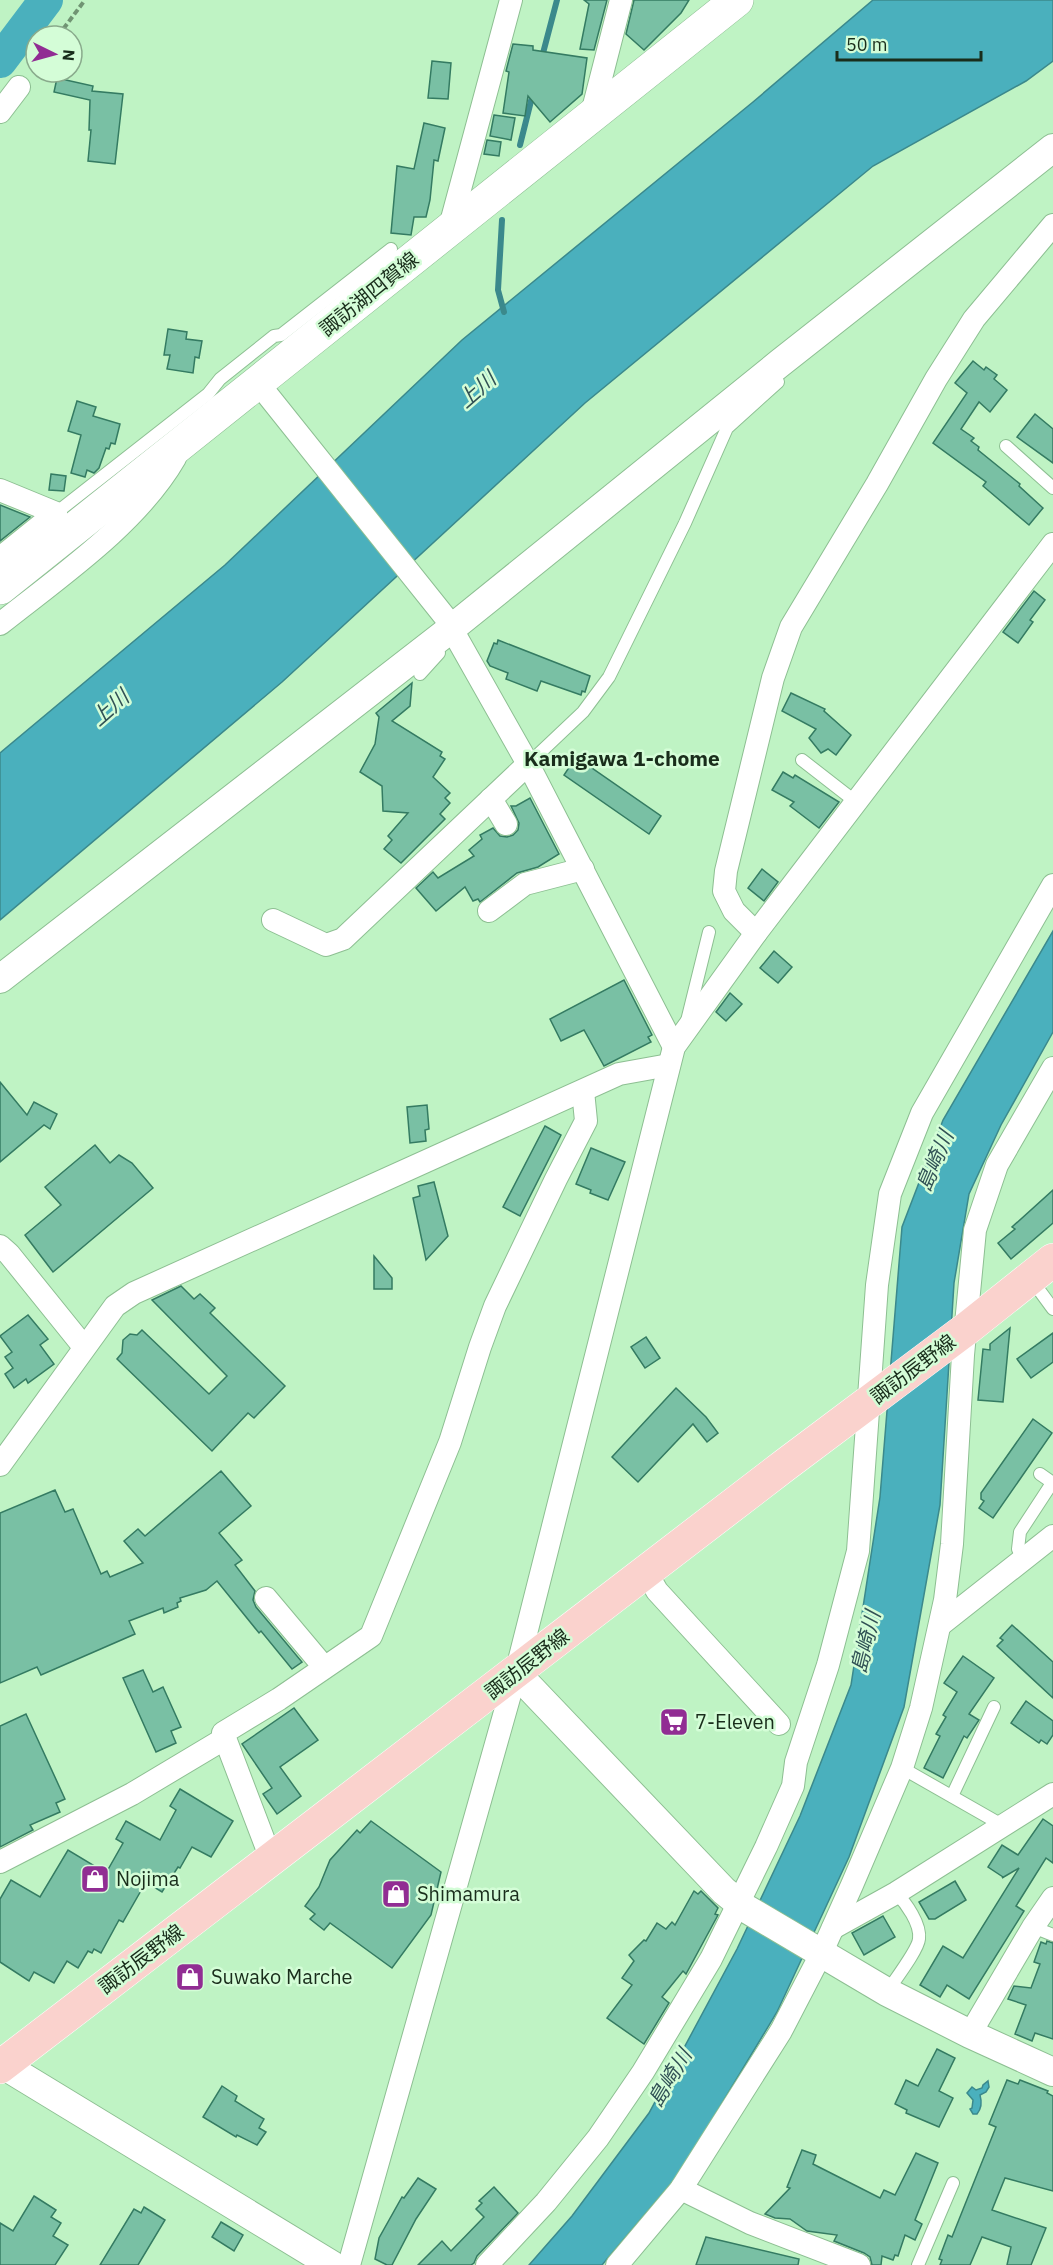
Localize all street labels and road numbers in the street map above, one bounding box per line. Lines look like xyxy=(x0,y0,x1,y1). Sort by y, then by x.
street label: 諏訪湖四賀線 xyxy=(314,245,424,342)
street label: 諏訪辰野線 xyxy=(865,1328,961,1409)
street label: 諏訪辰野線 xyxy=(479,1622,574,1705)
street label: 諏訪辰野線 xyxy=(93,1918,189,1999)

